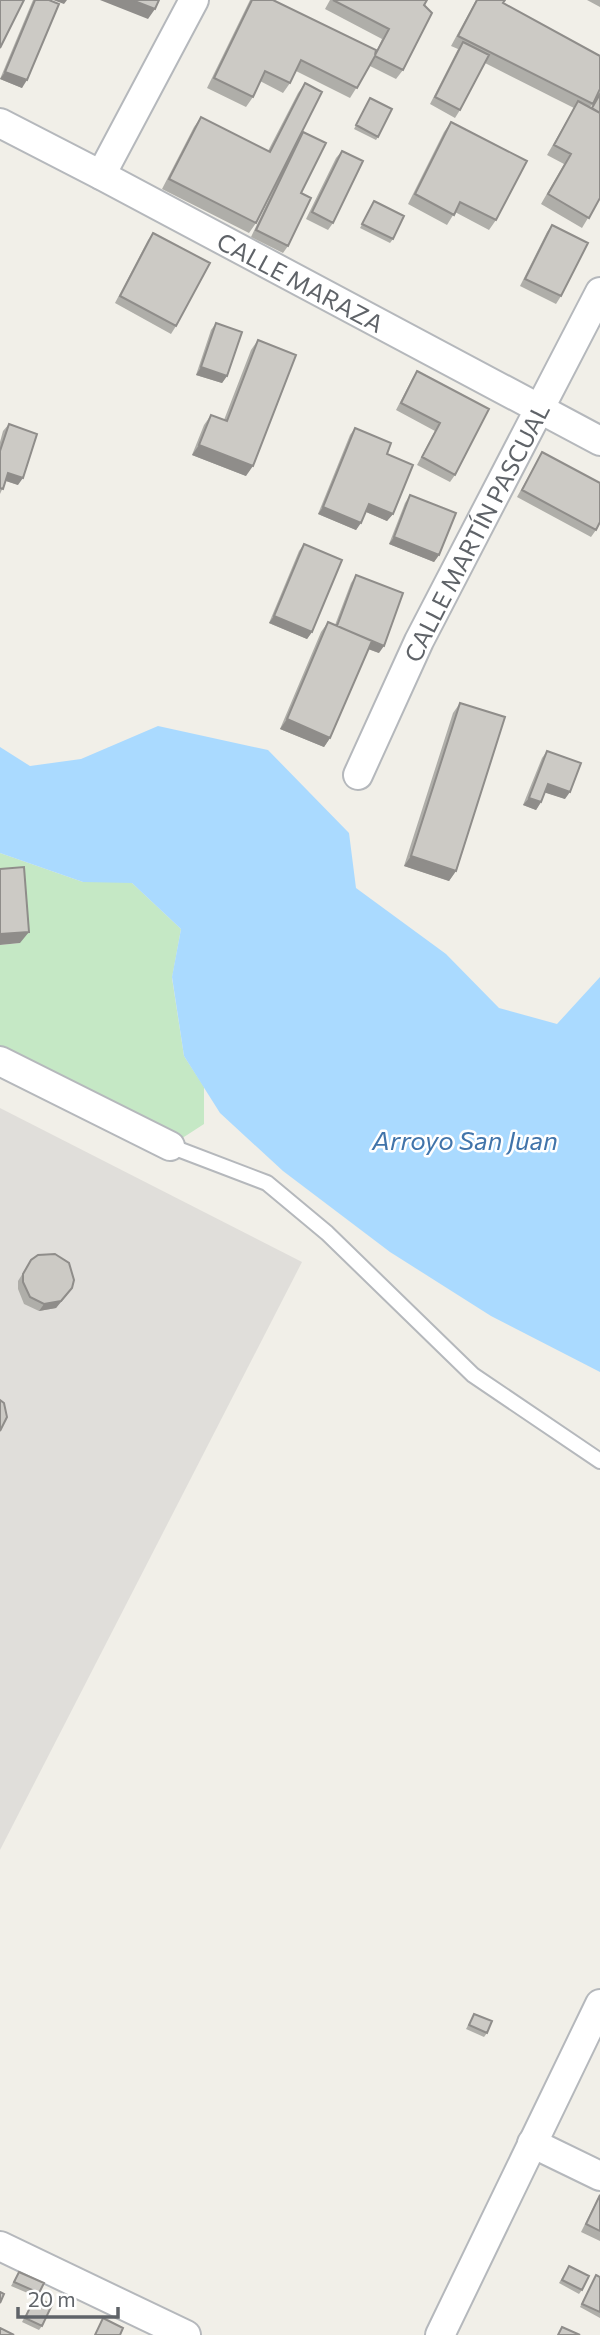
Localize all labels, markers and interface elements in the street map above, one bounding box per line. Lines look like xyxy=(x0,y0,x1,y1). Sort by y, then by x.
street label: CALLE MARAZA xyxy=(213,225,389,338)
street label: CALLE MARTÍN PASCUAL xyxy=(397,398,555,666)
water label: Arroyo San Juan xyxy=(371,1124,558,1155)
scale bar xyxy=(18,2276,117,2320)
text: 20 m xyxy=(28,2286,76,2311)

